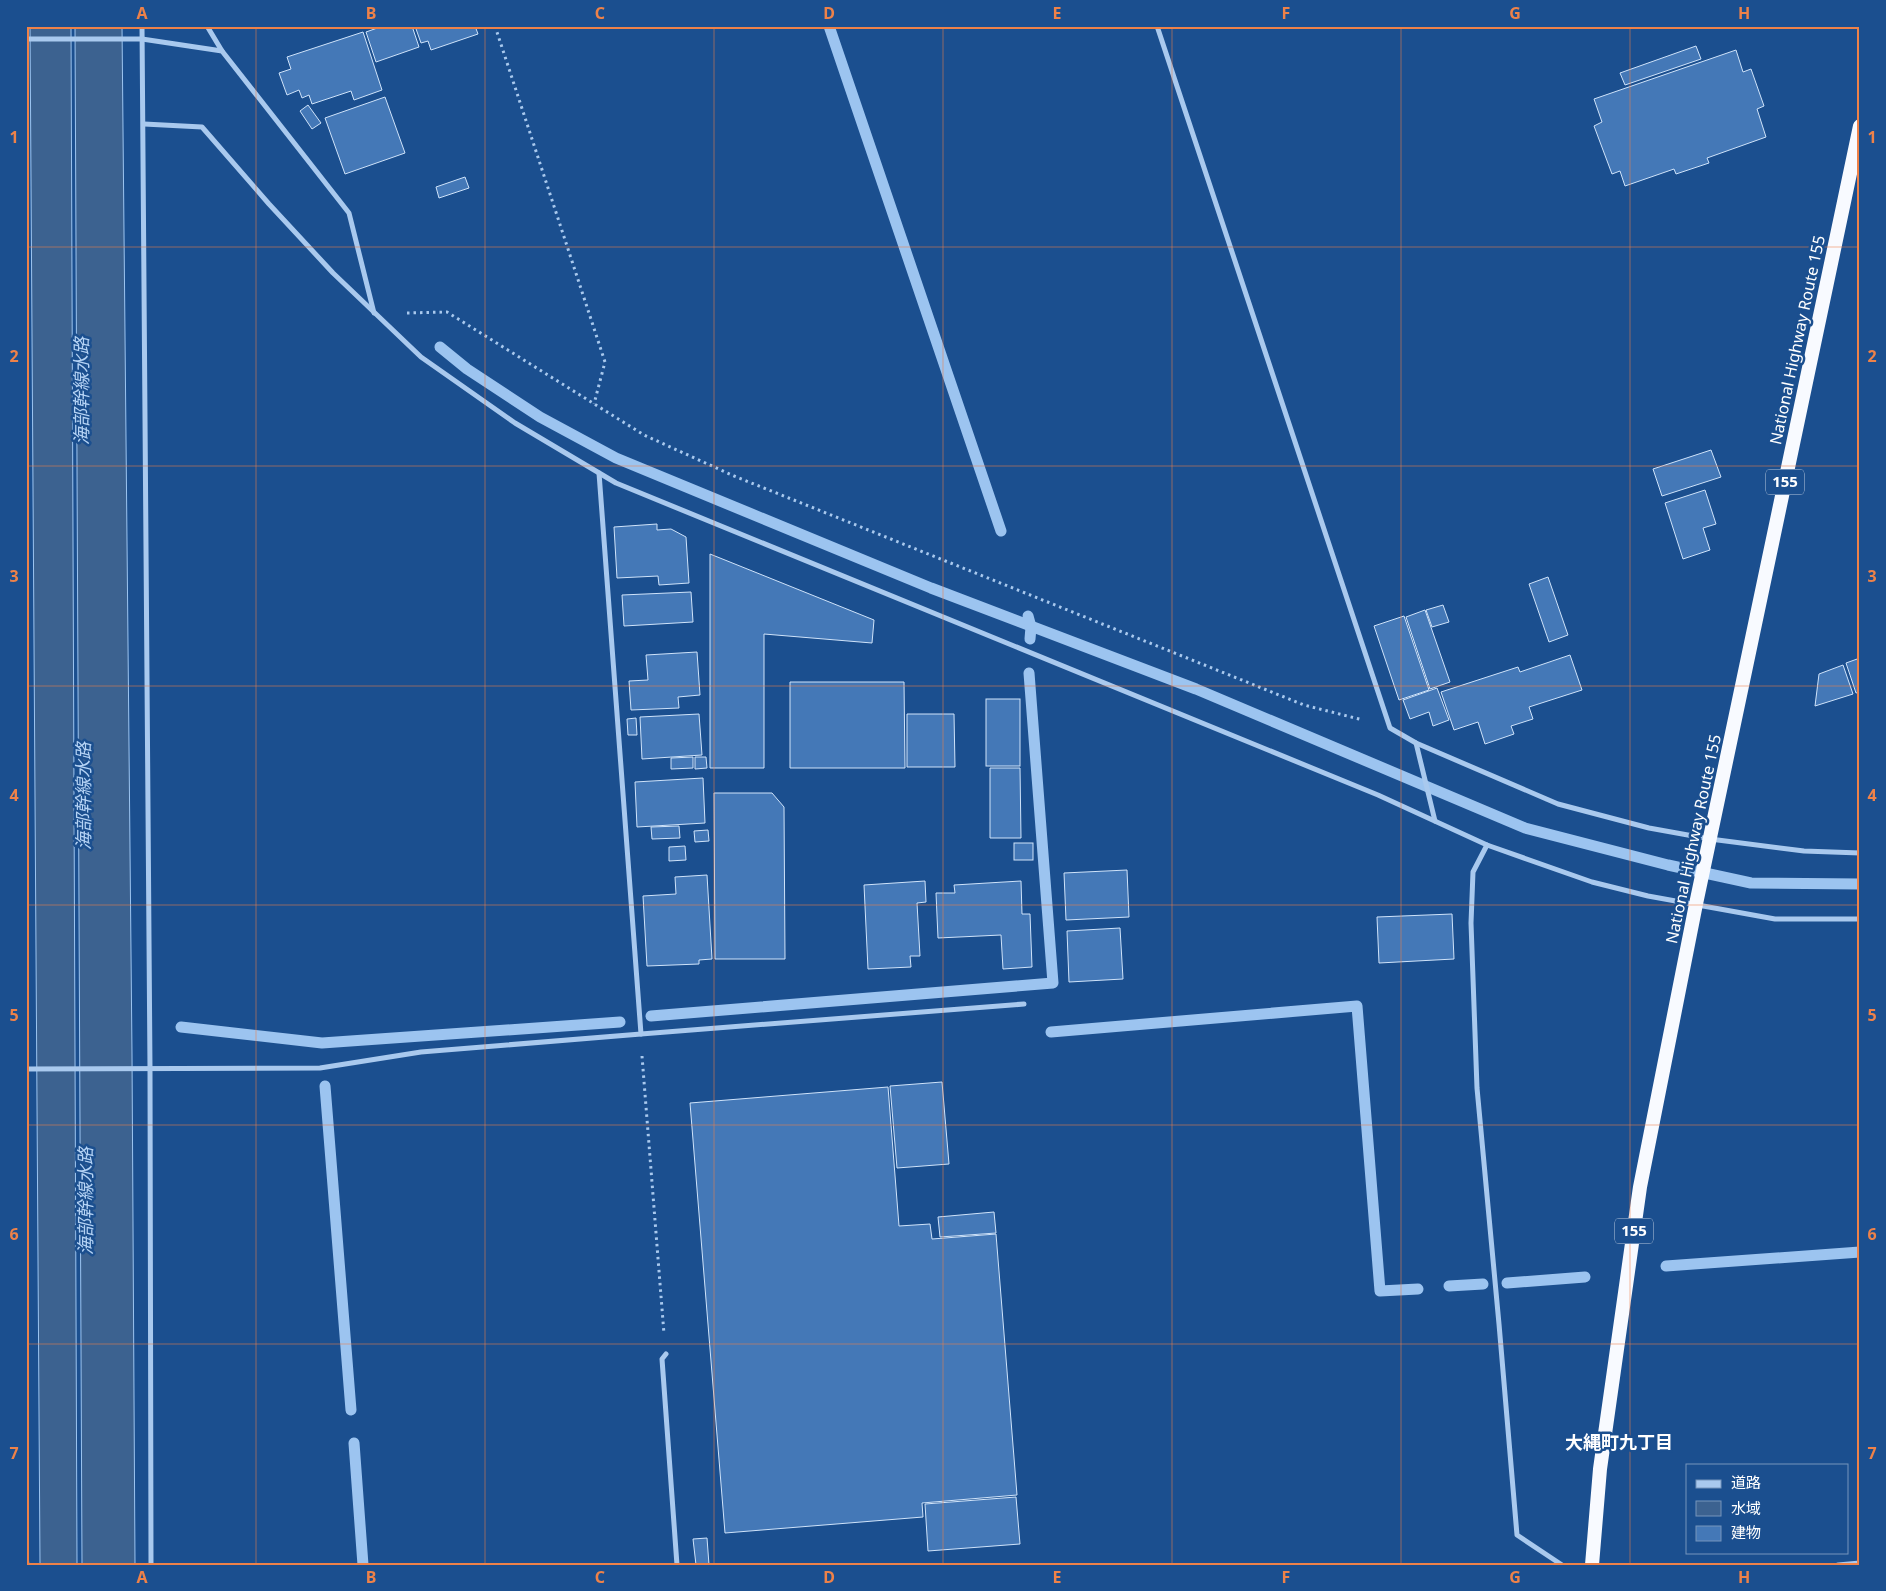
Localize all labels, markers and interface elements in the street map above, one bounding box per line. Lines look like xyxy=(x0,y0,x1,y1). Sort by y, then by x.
text: A xyxy=(136,2,148,24)
text: B xyxy=(366,2,376,24)
text: C xyxy=(595,2,605,24)
text: D xyxy=(823,2,835,24)
text: E xyxy=(1053,2,1062,24)
text: F xyxy=(1282,2,1290,24)
text: G xyxy=(1509,2,1521,24)
text: H xyxy=(1738,2,1750,24)
text: 1 xyxy=(9,126,19,148)
text: 1 xyxy=(1867,126,1877,148)
street label: National Highway Route 155 xyxy=(1764,233,1830,447)
water label: 海部幹線水路 xyxy=(69,335,93,445)
text: 2 xyxy=(9,345,19,367)
text: 2 xyxy=(1867,345,1877,367)
road number: 155 xyxy=(1766,470,1804,494)
text: 3 xyxy=(9,565,19,587)
text: 3 xyxy=(1867,565,1877,587)
street label: National Highway Route 155 xyxy=(1660,732,1726,946)
water label: 海部幹線水路 xyxy=(71,740,95,850)
text: 4 xyxy=(9,784,19,806)
text: 4 xyxy=(1867,784,1877,806)
text: 5 xyxy=(9,1004,19,1026)
text: 5 xyxy=(1867,1004,1877,1026)
water label: 海部幹線水路 xyxy=(73,1145,97,1255)
road number: 155 xyxy=(1615,1218,1653,1244)
text: 6 xyxy=(9,1223,19,1245)
text: 6 xyxy=(1867,1223,1877,1245)
district label: 大縄町九丁目 xyxy=(1565,1430,1673,1454)
text: 7 xyxy=(9,1442,19,1464)
text: 7 xyxy=(1867,1442,1877,1464)
legend xyxy=(1686,1464,1848,1554)
text: 道路 xyxy=(1731,1472,1761,1492)
text: 水域 xyxy=(1731,1498,1761,1518)
text: 建物 xyxy=(1731,1522,1761,1542)
text: A xyxy=(136,1566,148,1588)
text: B xyxy=(366,1566,376,1588)
text: C xyxy=(595,1566,605,1588)
text: D xyxy=(823,1566,835,1588)
text: E xyxy=(1053,1566,1062,1588)
text: F xyxy=(1282,1566,1290,1588)
text: G xyxy=(1509,1566,1521,1588)
text: H xyxy=(1738,1566,1750,1588)

